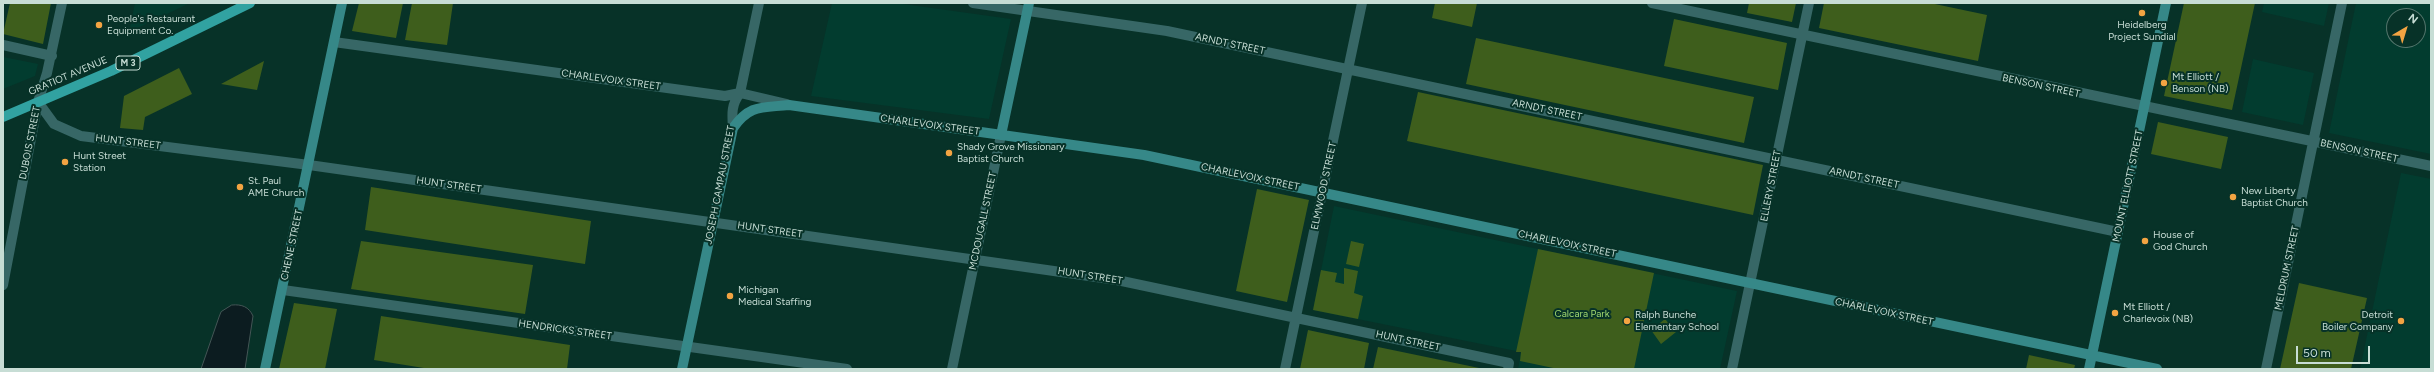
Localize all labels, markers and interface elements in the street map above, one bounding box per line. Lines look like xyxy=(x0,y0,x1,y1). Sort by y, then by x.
marker: Heidelberg Project Sundial xyxy=(2137,8,2147,18)
north arrow xyxy=(2386,8,2426,48)
text: N xyxy=(2406,11,2420,27)
place label: People's Restaurant Equipment Co. xyxy=(107,13,195,36)
place label: Heidelberg Project Sundial xyxy=(2108,19,2176,42)
marker: People's Restaurant Equipment Co. xyxy=(94,20,104,30)
street label: ARNDT STREET xyxy=(1194,31,1266,57)
street label: GRATIOT AVENUE xyxy=(27,54,109,98)
road number: M 3 xyxy=(116,56,140,70)
street label: CHARLEVOIX STREET xyxy=(561,67,661,93)
place label: Mt Elliott / Benson (NB) xyxy=(2172,71,2229,94)
street label: BENSON STREET xyxy=(2001,72,2081,100)
marker: Mt Elliott / Benson (NB) xyxy=(2159,78,2169,88)
street label: ARNDT STREET xyxy=(1511,97,1583,123)
street label: DUBOIS STREET xyxy=(17,105,43,181)
street label: CHARLEVOIX STREET xyxy=(880,112,980,138)
street label: JOSEPH CAMPAU STREET xyxy=(703,125,737,245)
street label: MOUNT ELLIOTT STREET xyxy=(2110,129,2146,243)
street label: HUNT STREET xyxy=(95,132,161,152)
street label: BENSON STREET xyxy=(2319,137,2399,165)
place label: Shady Grove Missionary Baptist Church xyxy=(957,141,1065,164)
street label: ELMWOOD STREET xyxy=(1309,141,1339,231)
marker: Shady Grove Missionary Baptist Church xyxy=(944,148,954,158)
street label: ELLERY STREET xyxy=(1758,149,1784,223)
place label: Hunt Street Station xyxy=(73,150,126,174)
marker: Hunt Street Station xyxy=(60,157,70,167)
street label: CHARLEVOIX STREET xyxy=(1200,161,1300,193)
street label: ARNDT STREET xyxy=(1828,165,1900,191)
street label: MCDOUGALL STREET xyxy=(967,171,999,271)
street label: HUNT STREET xyxy=(416,174,482,196)
place label: St. Paul AME Church xyxy=(248,175,304,198)
marker: St. Paul AME Church xyxy=(235,182,245,192)
place label: New Liberty Baptist Church xyxy=(2241,185,2308,208)
marker: New Liberty Baptist Church xyxy=(2228,192,2238,202)
street label: CHENE STREET xyxy=(279,209,305,281)
street label: HUNT STREET xyxy=(737,219,803,241)
street label: MELDRUM STREET xyxy=(2272,225,2302,311)
street label: CHARLEVOIX STREET xyxy=(1517,228,1617,260)
place label: House of God Church xyxy=(2153,229,2207,252)
marker: House of God Church xyxy=(2140,236,2150,246)
street label: HUNT STREET xyxy=(1057,265,1123,287)
place label: Michigan Medical Staffing xyxy=(738,284,811,308)
marker: Michigan Medical Staffing xyxy=(725,291,735,301)
street label: CHARLEVOIX STREET xyxy=(1834,296,1934,328)
place label: Mt Elliott / Charlevoix (NB) xyxy=(2123,301,2193,324)
park label: Calcara Park xyxy=(1555,308,1609,320)
marker: Mt Elliott / Charlevoix (NB) xyxy=(2110,308,2120,318)
place label: Ralph Bunche Elementary School xyxy=(1635,309,1719,332)
place label: Detroit Boiler Company xyxy=(2322,309,2393,332)
marker: Ralph Bunche Elementary School xyxy=(1622,316,1632,326)
marker: Detroit Boiler Company xyxy=(2396,316,2406,326)
street label: HENDRICKS STREET xyxy=(518,318,612,342)
street label: HUNT STREET xyxy=(1375,328,1441,354)
scale bar xyxy=(2298,338,2372,364)
text: 50 m xyxy=(2303,346,2331,360)

